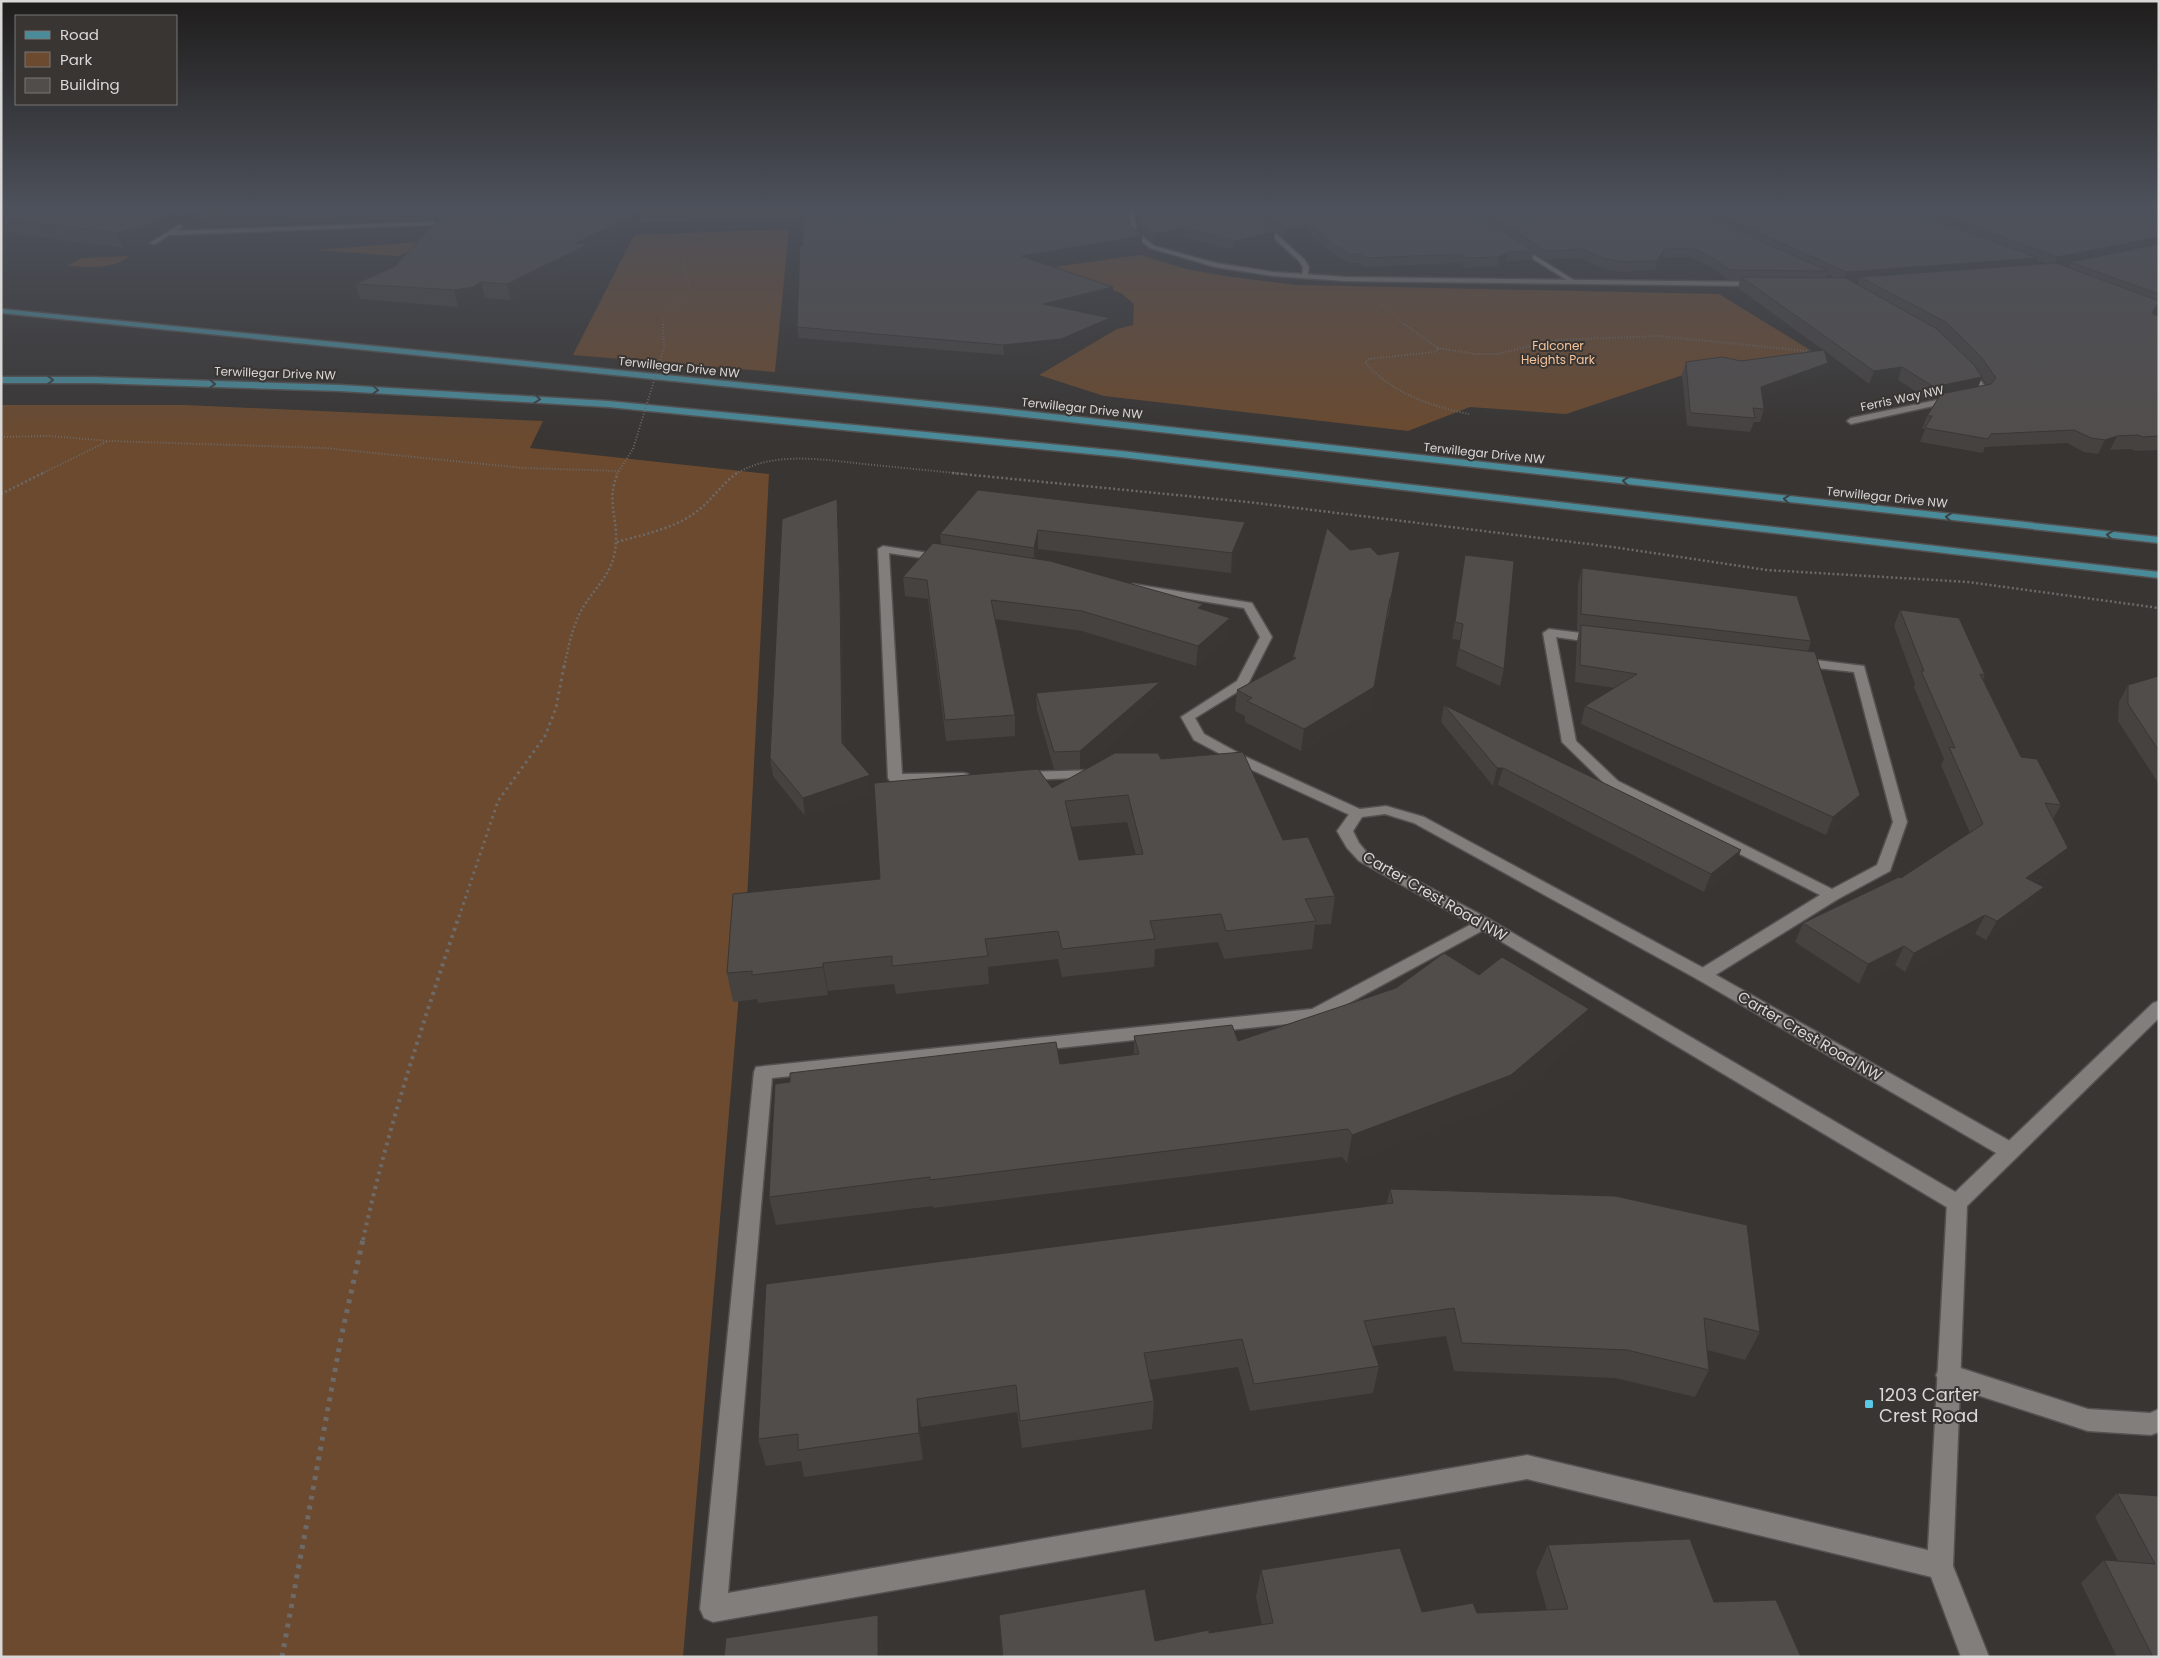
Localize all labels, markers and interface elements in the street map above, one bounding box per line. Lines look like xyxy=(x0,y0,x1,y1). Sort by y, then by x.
legend xyxy=(15,15,178,105)
text: Road xyxy=(60,24,99,45)
text: Park xyxy=(60,49,92,70)
text: Building xyxy=(60,74,120,95)
park label: Falconer Heights Park xyxy=(1521,337,1596,368)
street label: Terwillegar Drive NW xyxy=(618,352,741,382)
street label: Terwillegar Drive NW xyxy=(214,362,336,384)
one-way arrow xyxy=(46,375,54,385)
one-way arrow xyxy=(209,379,217,389)
street label: Ferris Way NW xyxy=(1859,381,1946,415)
one-way arrow xyxy=(371,384,379,395)
street label: Terwillegar Drive NW xyxy=(1021,393,1144,423)
one-way arrow xyxy=(533,394,541,405)
street label: Terwillegar Drive NW xyxy=(1423,438,1546,468)
one-way arrow xyxy=(1621,476,1629,487)
street label: Terwillegar Drive NW xyxy=(1826,482,1949,512)
one-way arrow xyxy=(1783,494,1791,505)
one-way arrow xyxy=(1944,512,1952,523)
one-way arrow xyxy=(2106,530,2114,541)
street label: Carter Crest Road NW xyxy=(1359,846,1511,946)
street label: Carter Crest Road NW xyxy=(1734,986,1886,1086)
place label: 1203 Carter Crest Road xyxy=(1879,1382,1979,1428)
marker: 1203 Carter Crest Road xyxy=(1863,1398,1875,1410)

